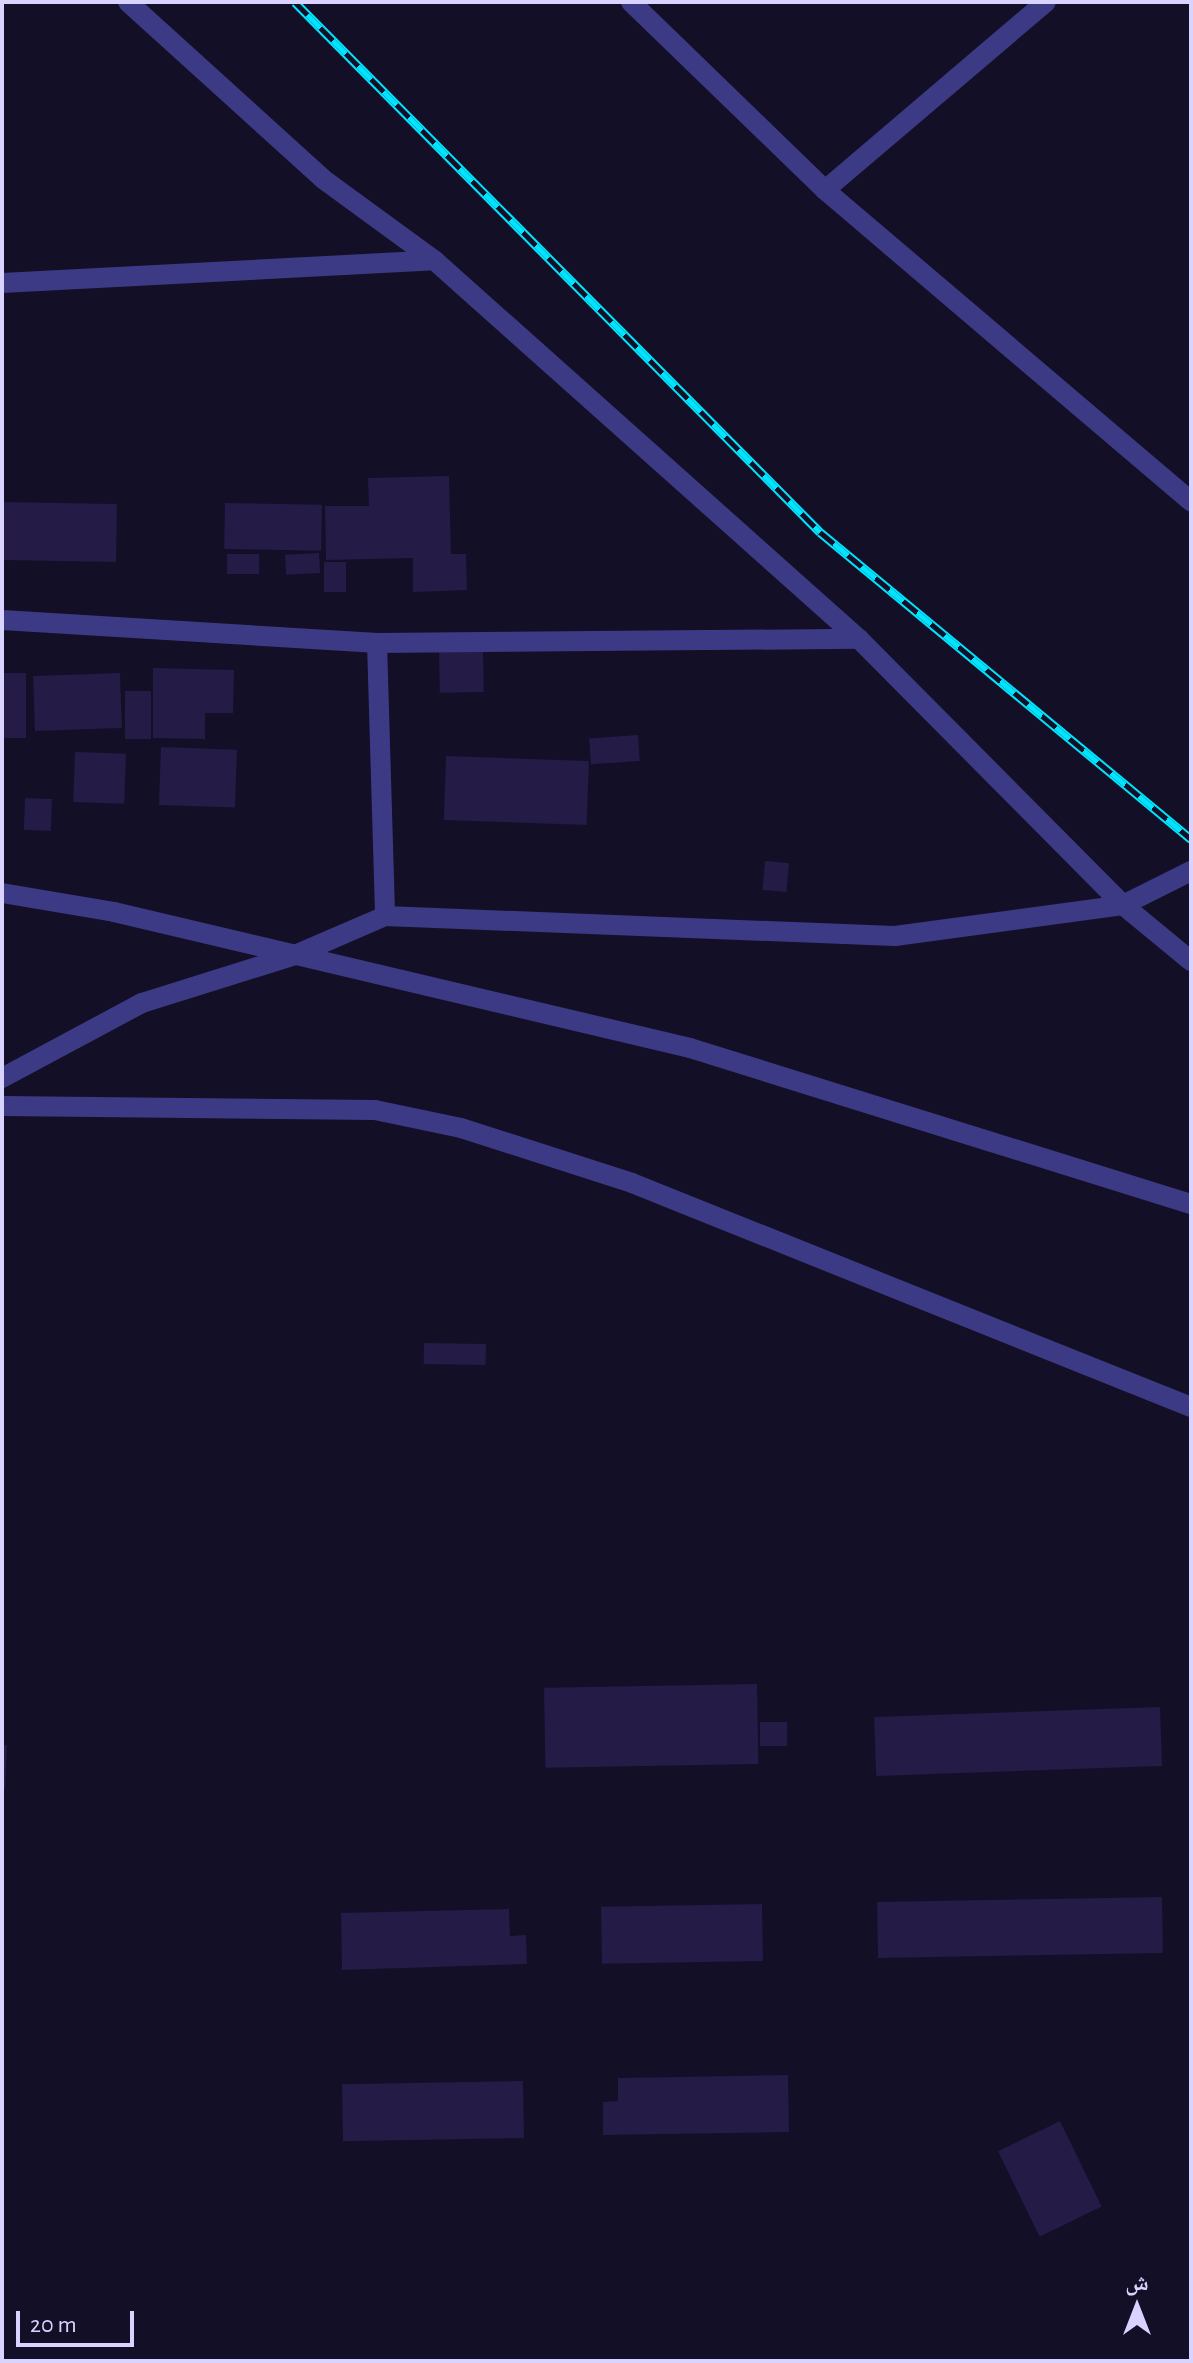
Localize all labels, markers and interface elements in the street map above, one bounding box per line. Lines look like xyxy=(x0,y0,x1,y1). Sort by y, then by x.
north arrow xyxy=(1097,2267,1177,2347)
text: ش xyxy=(1125,2272,1149,2294)
scale bar xyxy=(20,2295,138,2345)
text: 20 m xyxy=(30,2313,77,2337)

